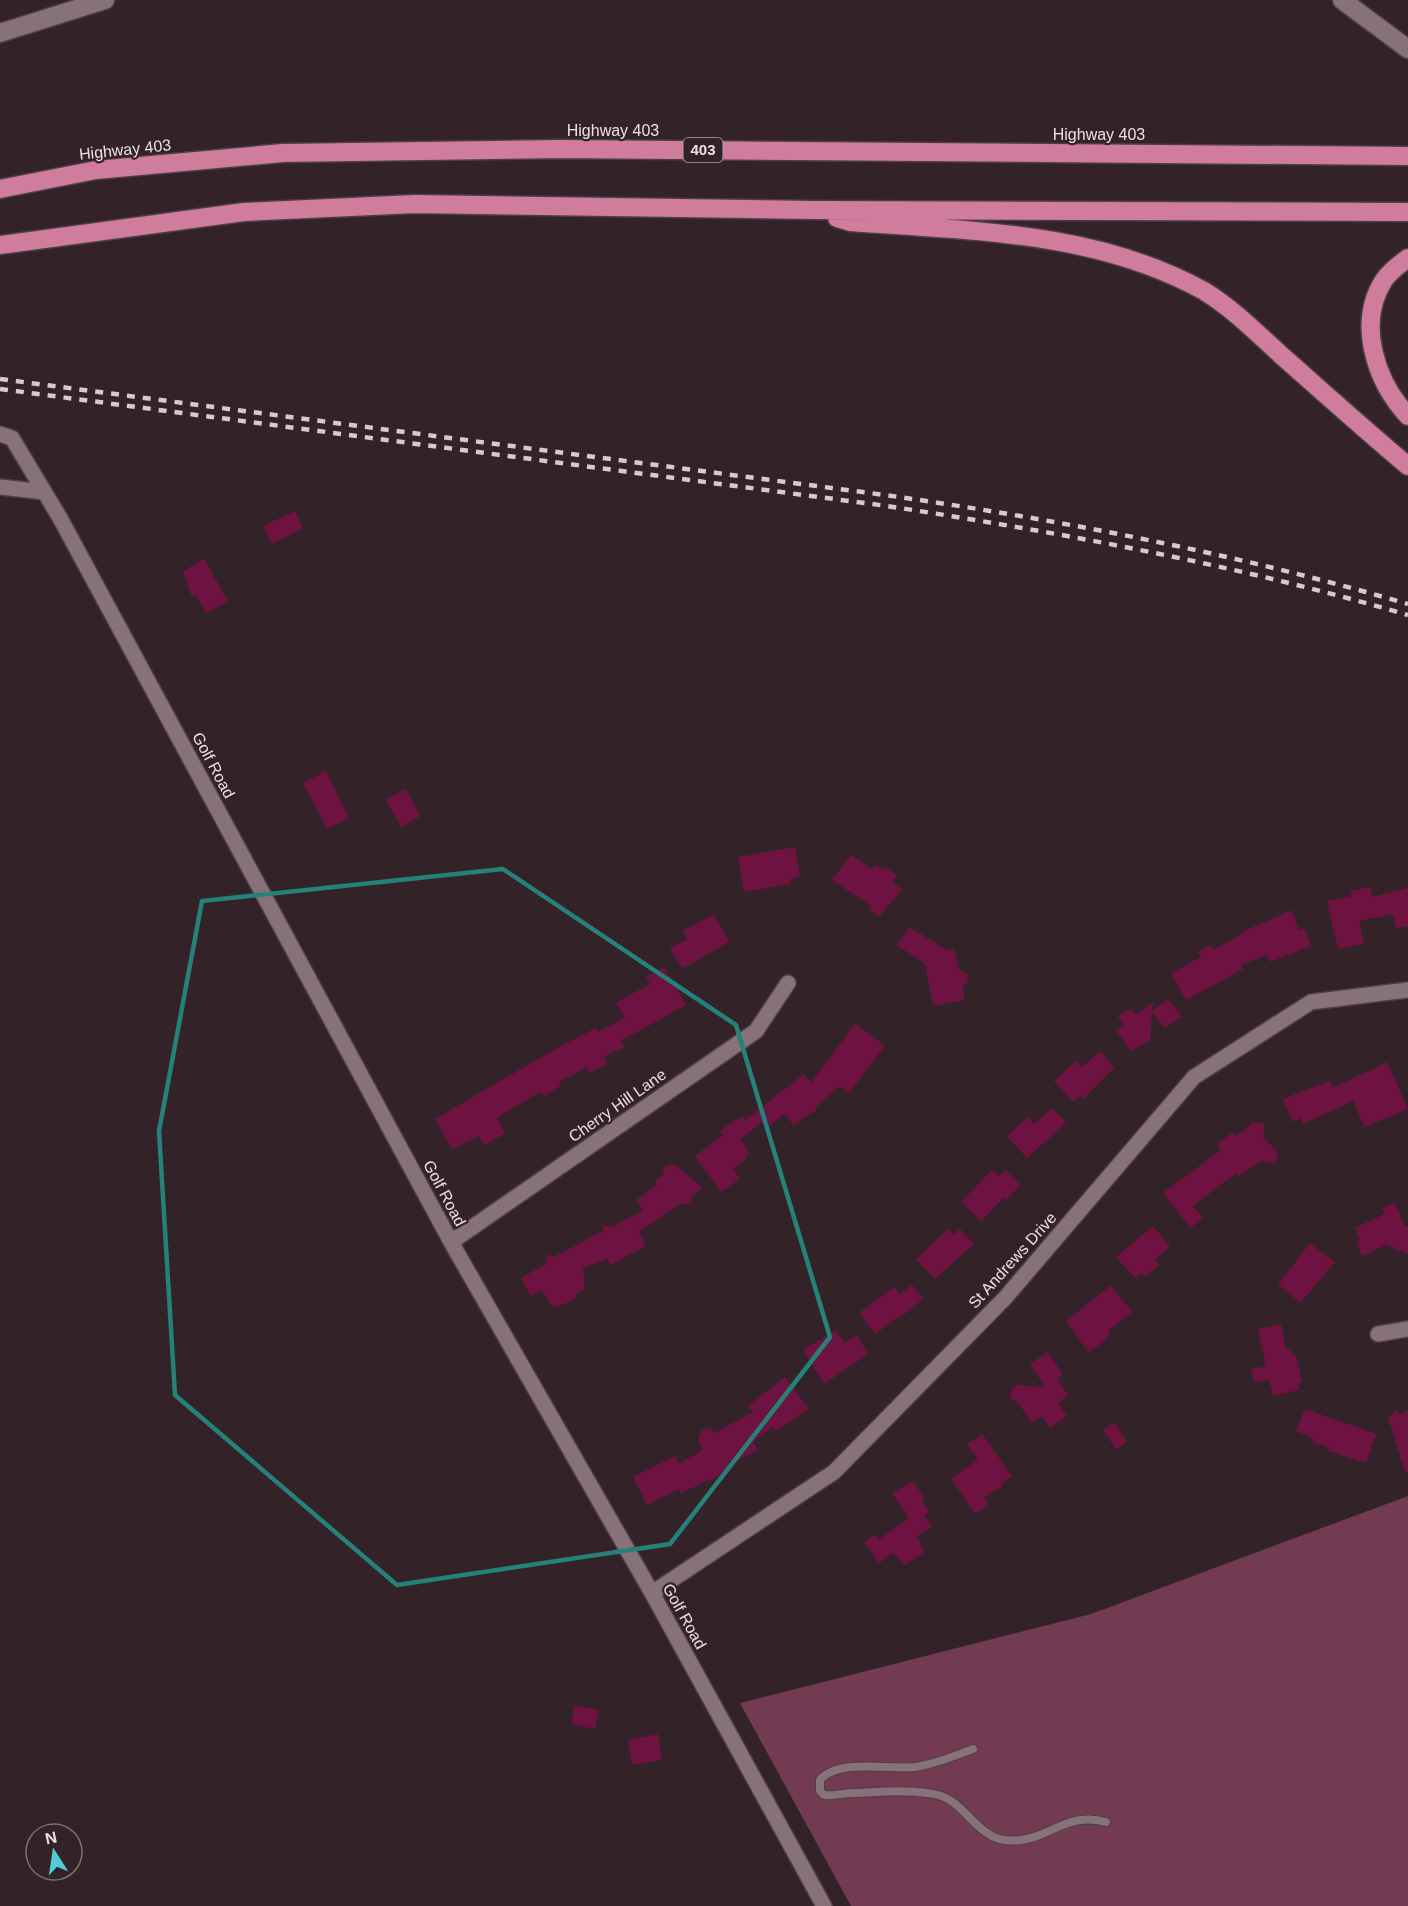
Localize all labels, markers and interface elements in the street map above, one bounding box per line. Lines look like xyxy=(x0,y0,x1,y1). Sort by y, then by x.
street label: Highway 403 xyxy=(567,122,659,139)
street label: Highway 403 xyxy=(1053,126,1145,143)
street label: Highway 403 xyxy=(78,136,172,163)
road number: 403 xyxy=(684,138,722,162)
street label: Golf Road xyxy=(189,729,238,801)
street label: Cherry Hill Lane xyxy=(565,1065,669,1145)
street label: Golf Road xyxy=(420,1157,469,1229)
street label: St Andrews Drive xyxy=(965,1209,1060,1312)
street label: Golf Road xyxy=(660,1581,709,1652)
north arrow xyxy=(24,1822,84,1882)
text: N xyxy=(44,1828,58,1847)

